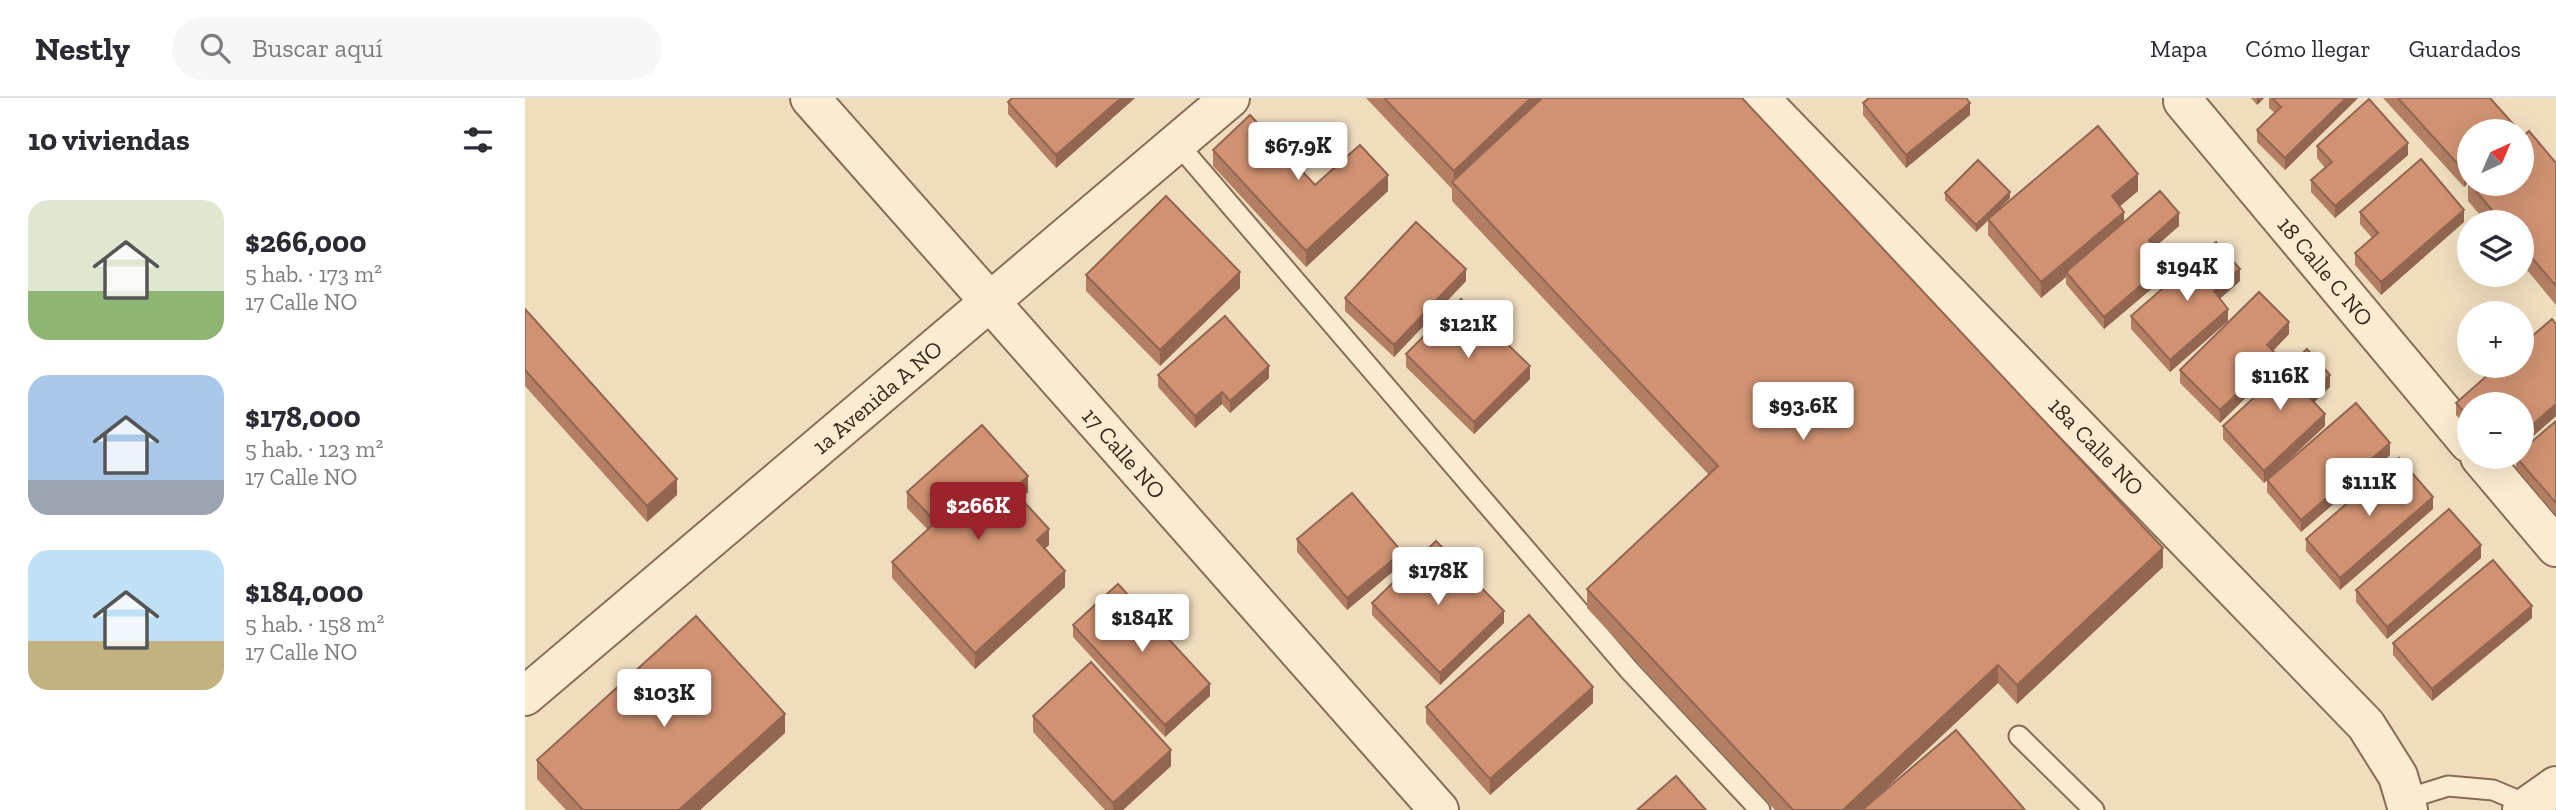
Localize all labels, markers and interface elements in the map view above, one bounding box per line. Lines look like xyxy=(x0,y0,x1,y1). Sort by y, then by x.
search box xyxy=(172,17,662,80)
text: Nestly xyxy=(35,29,130,68)
icon: search xyxy=(196,29,234,67)
text: Buscar aquí xyxy=(252,32,383,64)
text: Mapa xyxy=(2150,34,2207,63)
text: Cómo llegar xyxy=(2245,34,2371,63)
text: Guardados xyxy=(2409,34,2521,63)
north arrow xyxy=(2457,119,2534,196)
map controls xyxy=(2457,119,2534,469)
icon: filters xyxy=(459,121,497,159)
text: 10 viviendas xyxy=(28,122,190,158)
pin: $67.9K xyxy=(1241,122,1355,182)
text: $67.9K xyxy=(1264,131,1332,159)
button: layers xyxy=(2457,210,2534,287)
street label: 18 Calle C NO xyxy=(2272,211,2379,332)
text: $266,000 xyxy=(245,224,367,260)
icon: home xyxy=(84,228,168,312)
pin: $194K xyxy=(2138,244,2236,303)
text: $194K xyxy=(2156,252,2218,280)
text: 5 hab. · 173 m² xyxy=(245,260,382,288)
text: 17 Calle NO xyxy=(245,288,357,316)
pin: $121K xyxy=(1419,300,1517,360)
button: + xyxy=(2457,301,2534,378)
text: $121K xyxy=(1439,309,1497,337)
street label: 1a Avenida A NO xyxy=(807,334,948,460)
pin: $116K xyxy=(2231,352,2329,412)
text: $116K xyxy=(2251,361,2309,389)
pin: $93.6K xyxy=(1746,382,1860,442)
text: $93.6K xyxy=(1769,391,1837,419)
street label: 18a Calle NO xyxy=(2043,392,2150,501)
button: − xyxy=(2457,392,2534,469)
text: $178,000 xyxy=(245,399,361,435)
street label: 17 Calle NO xyxy=(1076,402,1171,505)
icon: home xyxy=(84,403,168,487)
text: 5 hab. · 123 m² xyxy=(245,435,383,463)
pin: $111K xyxy=(2320,458,2418,518)
text: 17 Calle NO xyxy=(245,463,357,491)
text: $111K xyxy=(2342,467,2396,495)
pin: $266K xyxy=(929,482,1027,542)
text: $266K xyxy=(946,491,1010,519)
pin: $178K xyxy=(1389,547,1487,607)
text: $178K xyxy=(1408,556,1468,584)
text: $184,000 xyxy=(245,574,364,610)
icon: home xyxy=(84,578,168,662)
pin: $184K xyxy=(1093,594,1191,654)
text: $184K xyxy=(1111,603,1173,631)
text: 5 hab. · 158 m² xyxy=(245,610,384,638)
text: 17 Calle NO xyxy=(245,638,357,666)
pin: $103K xyxy=(615,670,713,729)
text: $103K xyxy=(633,678,695,706)

